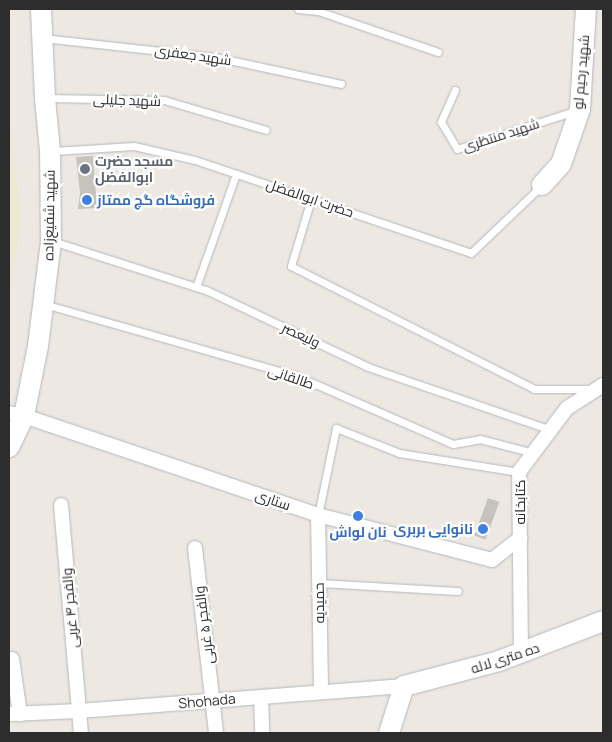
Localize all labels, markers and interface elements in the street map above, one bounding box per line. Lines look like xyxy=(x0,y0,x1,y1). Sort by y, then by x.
street label: شهید رحیم لو xyxy=(569,34,593,110)
street label: شهید جعفری xyxy=(153,41,233,69)
street label: شهید جلیلی xyxy=(93,90,161,110)
street label: شهید منتظری xyxy=(461,115,541,155)
place label: مسجد حضرت ابوالفضل xyxy=(95,153,173,186)
marker: مسجد حضرت ابوالفضل xyxy=(79,163,91,175)
street label: شهید شفیع‌زاده xyxy=(40,169,58,261)
street label: حضرت ابوالفضل xyxy=(264,175,356,221)
place label: فروشگاه گچ ممتاز xyxy=(97,192,215,208)
marker: فروشگاه گچ ممتاز xyxy=(81,194,93,206)
street label: ولیعصر xyxy=(279,319,323,351)
street label: طالقانی xyxy=(266,361,316,393)
street label: کتابخانه xyxy=(512,479,528,525)
street label: ستاری xyxy=(253,486,293,514)
marker: نان لواش xyxy=(352,510,364,522)
place label: نانوایی بربری xyxy=(393,521,473,537)
marker: نانوایی بربری xyxy=(477,523,489,535)
place label: نان لواش xyxy=(329,524,387,540)
street label: والفجر ۴ غربی xyxy=(58,567,82,649)
street label: حمیدیه xyxy=(310,583,328,623)
street label: والفجر ۵ غربی xyxy=(191,585,217,665)
street label: ده متری لاله xyxy=(468,639,542,677)
street label: Shohada xyxy=(178,690,236,712)

